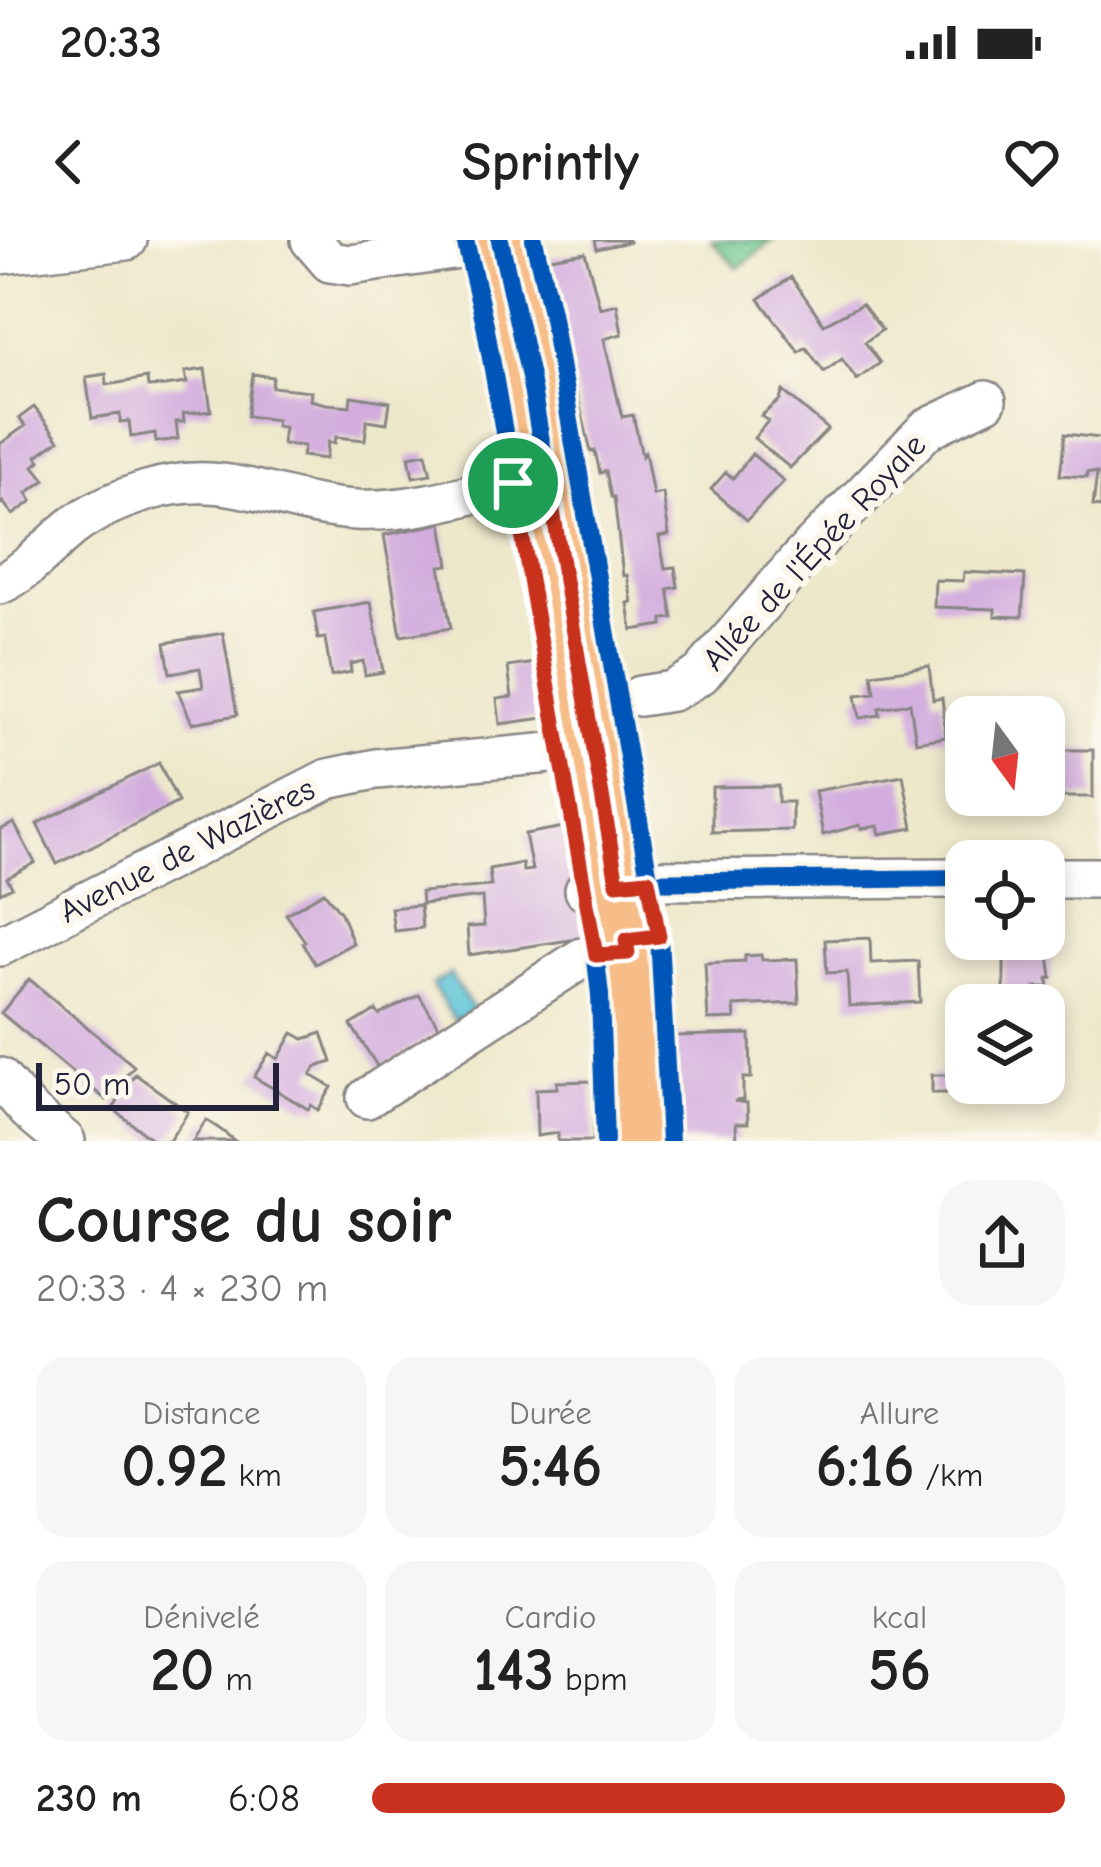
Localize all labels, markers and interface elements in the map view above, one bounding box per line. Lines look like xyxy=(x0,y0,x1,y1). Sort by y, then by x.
text: 20:33 xyxy=(60,16,162,68)
icon: back xyxy=(36,129,102,195)
icon: heart xyxy=(999,129,1065,195)
text: Sprintly xyxy=(462,131,639,194)
street label: Allée de l'Épée Royale xyxy=(695,426,933,678)
pin xyxy=(462,432,564,534)
icon: arrive xyxy=(480,450,546,516)
north arrow xyxy=(945,696,1065,816)
map controls xyxy=(945,696,1065,1104)
street label: Avenue de Wazières xyxy=(53,769,321,931)
button: locate xyxy=(945,840,1065,960)
button: layers xyxy=(945,984,1065,1104)
scale bar xyxy=(36,1057,279,1110)
text: 50 m xyxy=(54,1065,130,1103)
button: share xyxy=(939,1180,1065,1306)
text: Course du soir xyxy=(36,1183,451,1259)
text: 20:33 · 4 × 230 m xyxy=(36,1266,328,1311)
text: Distance xyxy=(142,1394,261,1432)
text: Durée xyxy=(509,1394,592,1432)
text: Allure xyxy=(860,1394,939,1432)
text: 0.92 xyxy=(121,1432,228,1501)
text: 5:46 xyxy=(499,1432,602,1501)
text: 6:16 xyxy=(816,1432,915,1501)
text: km xyxy=(228,1456,282,1494)
text: /km xyxy=(915,1456,983,1494)
text: Dénivelé xyxy=(143,1598,260,1636)
text: Cardio xyxy=(505,1598,596,1636)
text: kcal xyxy=(872,1598,927,1636)
text: 20 xyxy=(150,1636,214,1705)
text: 143 xyxy=(473,1636,554,1705)
text: 56 xyxy=(868,1636,931,1705)
text: m xyxy=(214,1660,253,1698)
text: bpm xyxy=(554,1660,628,1698)
text: 230 m xyxy=(36,1776,142,1821)
text: 6:08 xyxy=(228,1776,300,1821)

